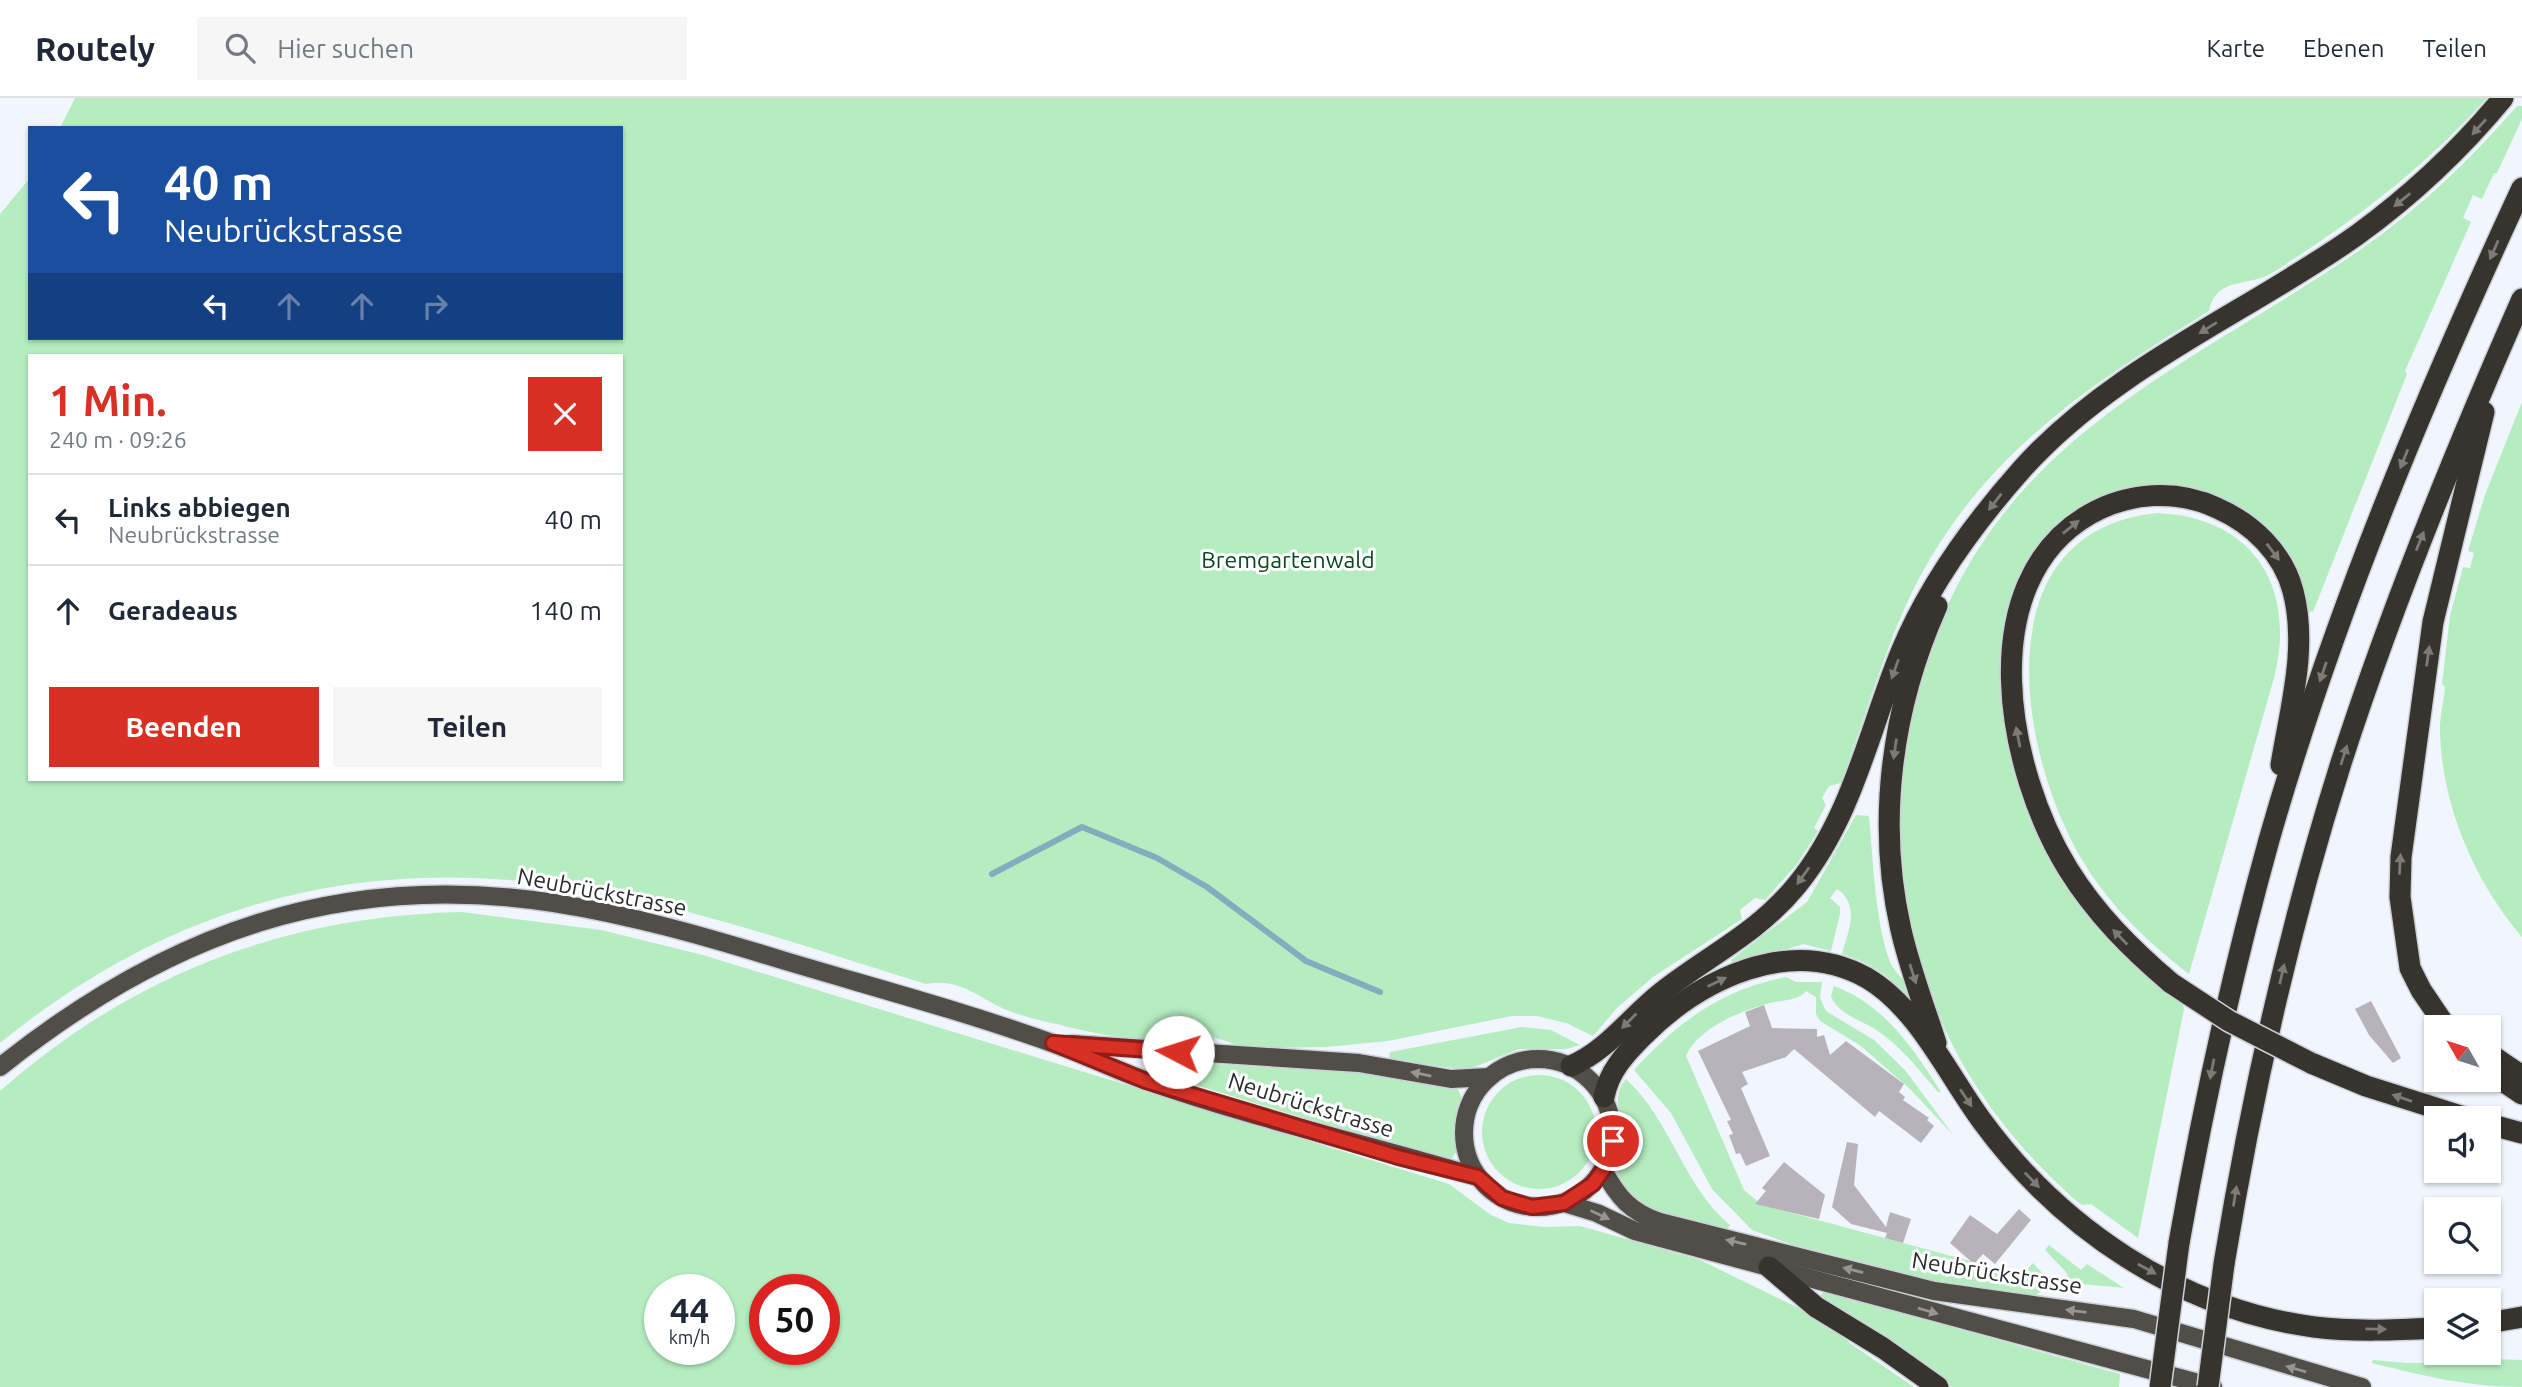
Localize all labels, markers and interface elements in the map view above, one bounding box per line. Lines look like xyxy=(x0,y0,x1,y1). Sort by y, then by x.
search box xyxy=(197,17,687,80)
icon: search xyxy=(221,29,259,67)
text: Routely xyxy=(35,30,155,67)
text: Hier suchen xyxy=(277,34,414,63)
text: Karte xyxy=(2206,35,2265,62)
text: Ebenen xyxy=(2303,35,2384,62)
text: Teilen xyxy=(2422,35,2487,62)
one-way arrow xyxy=(2471,118,2487,136)
icon: left xyxy=(49,154,140,245)
text: 40 m xyxy=(164,154,273,209)
one-way arrow xyxy=(2393,192,2410,207)
text: Neubrückstrasse xyxy=(164,212,403,248)
one-way arrow xyxy=(2488,240,2500,260)
icon: left xyxy=(197,287,235,325)
icon: ahead xyxy=(270,287,308,325)
icon: ahead xyxy=(343,287,381,325)
icon: right xyxy=(416,287,454,325)
one-way arrow xyxy=(2198,322,2217,335)
text: 1 Min. xyxy=(49,377,167,424)
button: close xyxy=(528,377,602,451)
text: 240 m · 09:26 xyxy=(49,427,187,452)
one-way arrow xyxy=(2398,449,2409,470)
one-way arrow xyxy=(1987,492,2002,510)
text: Links abbiegen xyxy=(108,493,291,522)
icon: left xyxy=(49,501,87,539)
text: 40 m xyxy=(544,505,602,534)
one-way arrow xyxy=(2062,520,2080,535)
text: Neubrückstrasse xyxy=(108,522,280,547)
one-way arrow xyxy=(2415,530,2426,551)
one-way arrow xyxy=(2265,542,2280,560)
park label: Bremgartenwald xyxy=(1201,547,1375,572)
icon: ahead xyxy=(49,592,87,630)
text: Geradeaus xyxy=(108,596,238,625)
text: 140 m xyxy=(530,596,602,625)
one-way arrow xyxy=(2423,645,2434,667)
one-way arrow xyxy=(1889,658,1900,679)
one-way arrow xyxy=(2317,661,2328,682)
button: Beenden xyxy=(49,687,319,767)
button: Teilen xyxy=(333,687,602,767)
one-way arrow xyxy=(2013,726,2024,748)
one-way arrow xyxy=(1889,738,1900,760)
one-way arrow xyxy=(2339,744,2350,765)
one-way arrow xyxy=(2395,853,2406,875)
street label: Neubrückstrasse xyxy=(515,863,689,920)
one-way arrow xyxy=(1796,867,1810,885)
one-way arrow xyxy=(2113,929,2129,946)
one-way arrow xyxy=(1908,963,1919,984)
one-way arrow xyxy=(2277,963,2288,985)
one-way arrow xyxy=(1707,976,1727,987)
one-way arrow xyxy=(1621,1013,1638,1030)
position arrow xyxy=(1141,1015,1215,1089)
north arrow xyxy=(2424,1015,2501,1092)
map controls xyxy=(2424,1015,2501,1365)
one-way arrow xyxy=(2206,1058,2217,1080)
street label: Neubrückstrasse xyxy=(1225,1067,1397,1142)
one-way arrow xyxy=(1410,1068,1432,1079)
one-way arrow xyxy=(1959,1089,1972,1108)
one-way arrow xyxy=(2391,1092,2412,1103)
button: sound xyxy=(2424,1106,2501,1183)
pin xyxy=(1583,1111,1643,1171)
icon: arrive xyxy=(1594,1122,1632,1160)
one-way arrow xyxy=(2023,1172,2040,1189)
one-way arrow xyxy=(2230,1185,2241,1207)
button: search xyxy=(2424,1197,2501,1274)
one-way arrow xyxy=(1590,1209,1610,1221)
one-way arrow xyxy=(1725,1236,1747,1247)
street label: Neubrückstrasse xyxy=(1910,1247,2084,1298)
one-way arrow xyxy=(2137,1263,2157,1275)
one-way arrow xyxy=(1842,1264,1864,1275)
speed limit sign: 50 xyxy=(749,1274,840,1365)
button: layers xyxy=(2424,1288,2501,1365)
text: 44 xyxy=(670,1290,709,1330)
one-way arrow xyxy=(2065,1305,2087,1316)
one-way arrow xyxy=(1918,1307,1939,1317)
one-way arrow xyxy=(2365,1323,2387,1334)
text: km/h xyxy=(669,1327,710,1347)
one-way arrow xyxy=(2285,1363,2306,1373)

